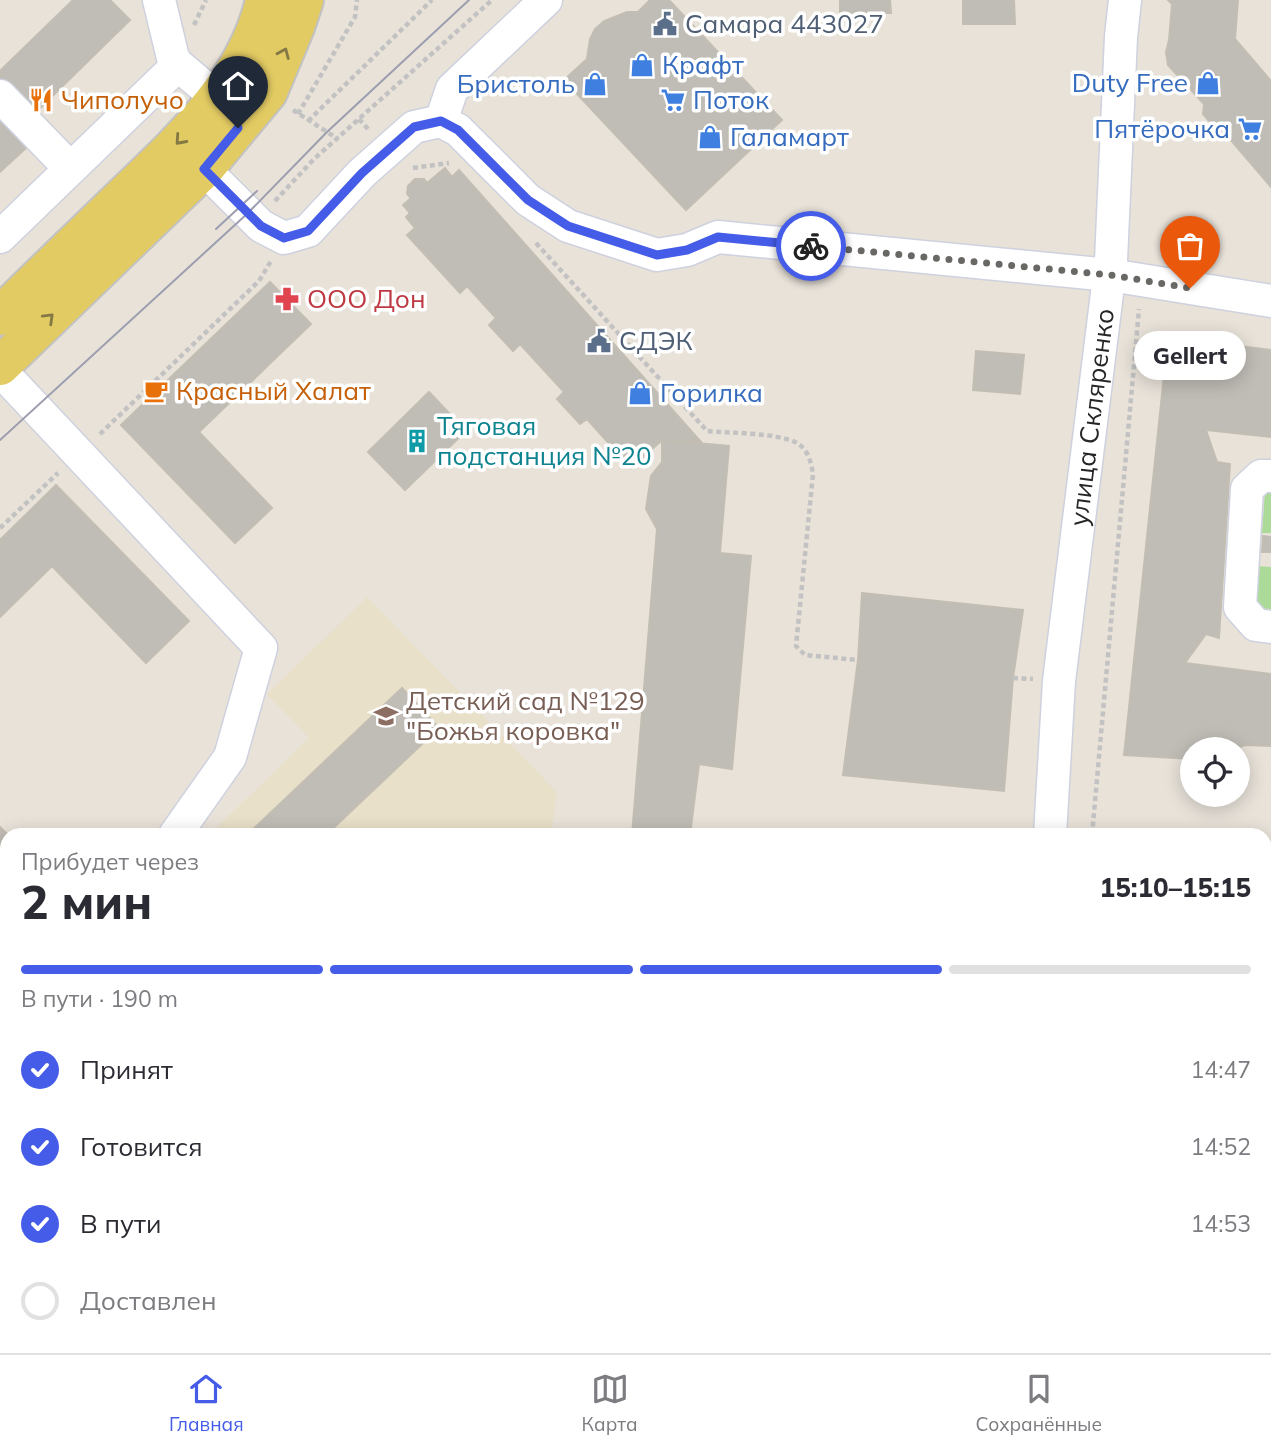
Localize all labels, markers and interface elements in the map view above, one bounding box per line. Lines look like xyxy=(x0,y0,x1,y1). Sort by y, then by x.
place label: Самара 443027 xyxy=(685,7,884,40)
public building icon: Самара 443027 xyxy=(651,10,679,38)
one-way arrow xyxy=(276,48,290,61)
place label: Крафт xyxy=(662,48,744,81)
shop icon: Крафт xyxy=(628,51,656,79)
pin xyxy=(208,56,268,128)
place label: Duty Free xyxy=(1072,66,1188,99)
icon: home xyxy=(219,67,257,105)
place label: Бристоль xyxy=(457,67,575,100)
shop icon: Duty Free xyxy=(1194,69,1222,97)
shop icon: Бристоль xyxy=(581,70,609,98)
place label: Чиполучо xyxy=(61,83,184,116)
place label: Поток xyxy=(693,83,769,116)
restaurant icon: Чиполучо xyxy=(27,86,55,114)
supermarket icon: Поток xyxy=(659,86,687,114)
place label: Пятёрочка xyxy=(1094,112,1230,145)
supermarket icon: Пятёрочка xyxy=(1236,115,1264,143)
place label: Галамарт xyxy=(730,120,849,153)
shop icon: Галамарт xyxy=(696,123,724,151)
one-way arrow xyxy=(175,132,188,145)
courier xyxy=(776,211,846,281)
pin xyxy=(1160,216,1220,288)
icon: bike xyxy=(792,227,830,265)
icon: bag xyxy=(1171,227,1209,265)
place label: ООО Дон xyxy=(307,282,426,315)
pharmacy icon: ООО Дон xyxy=(273,285,301,313)
street label: улица Скляренко xyxy=(1061,307,1121,528)
one-way arrow xyxy=(41,314,54,327)
place label: СДЭК xyxy=(619,324,693,357)
public building icon: СДЭК xyxy=(585,327,613,355)
callout: Gellert xyxy=(1134,330,1246,379)
text: Gellert xyxy=(1153,341,1227,370)
place label: Красный Халат xyxy=(176,374,371,407)
place label: Горилка xyxy=(660,376,763,409)
cafe icon: Красный Халат xyxy=(142,377,170,405)
shop icon: Горилка xyxy=(626,379,654,407)
place label: Тяговая подстанция №20 xyxy=(437,409,652,472)
building icon: Тяговая подстанция №20 xyxy=(403,427,431,455)
place label: Детский сад №129 "Божья коровка" xyxy=(406,684,645,747)
school or university icon: Детский сад №129 "Божья коровка" xyxy=(372,702,400,730)
map controls xyxy=(1180,737,1250,807)
button: locate xyxy=(1180,737,1250,807)
text: Прибудет через xyxy=(21,847,199,876)
text: 15:10–15:15 xyxy=(1100,871,1251,904)
text: 2 мин xyxy=(21,873,152,931)
text: В пути · 190 m xyxy=(21,984,178,1013)
icon: check xyxy=(21,1051,59,1089)
text: Принят xyxy=(80,1053,173,1086)
text: 14:47 xyxy=(1191,1055,1251,1084)
icon: check xyxy=(21,1128,59,1166)
text: Готовится xyxy=(80,1130,203,1163)
text: 14:52 xyxy=(1191,1132,1251,1161)
icon: check xyxy=(21,1205,59,1243)
text: В пути xyxy=(80,1207,161,1240)
text: 14:53 xyxy=(1191,1209,1251,1238)
text: Доставлен xyxy=(80,1284,217,1317)
tab: Главная xyxy=(169,1370,244,1436)
tab: Карта xyxy=(582,1370,638,1436)
tab: Сохранённые xyxy=(976,1370,1102,1436)

